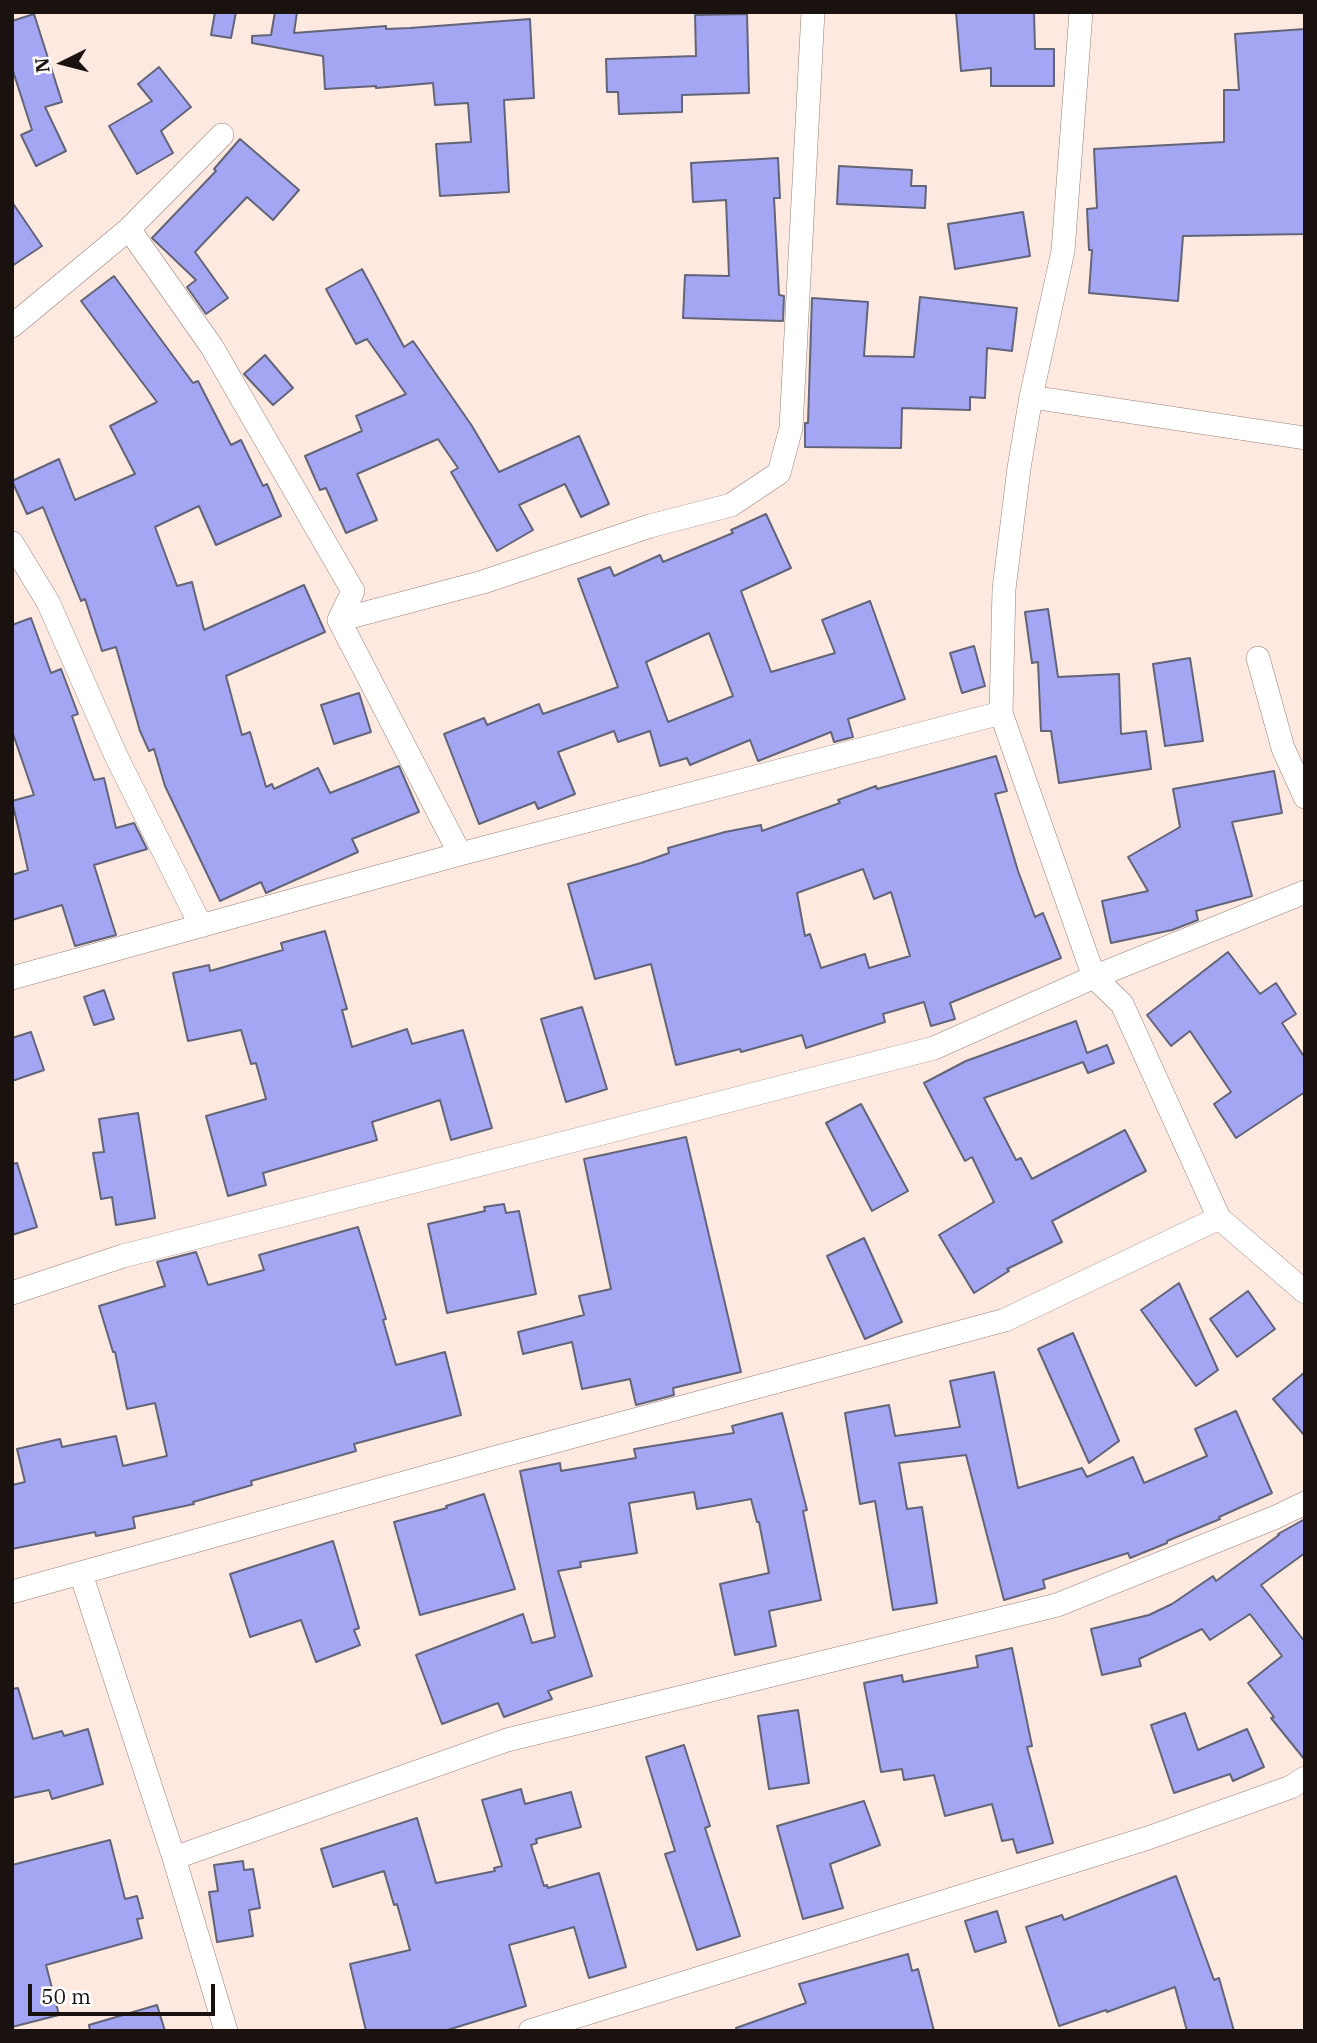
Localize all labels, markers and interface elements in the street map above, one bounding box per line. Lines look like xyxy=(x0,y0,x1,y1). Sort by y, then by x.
north arrow xyxy=(28,28,98,98)
text: N xyxy=(29,56,55,74)
scale bar xyxy=(32,1969,219,2013)
text: 50 m xyxy=(41,1982,91,2010)

